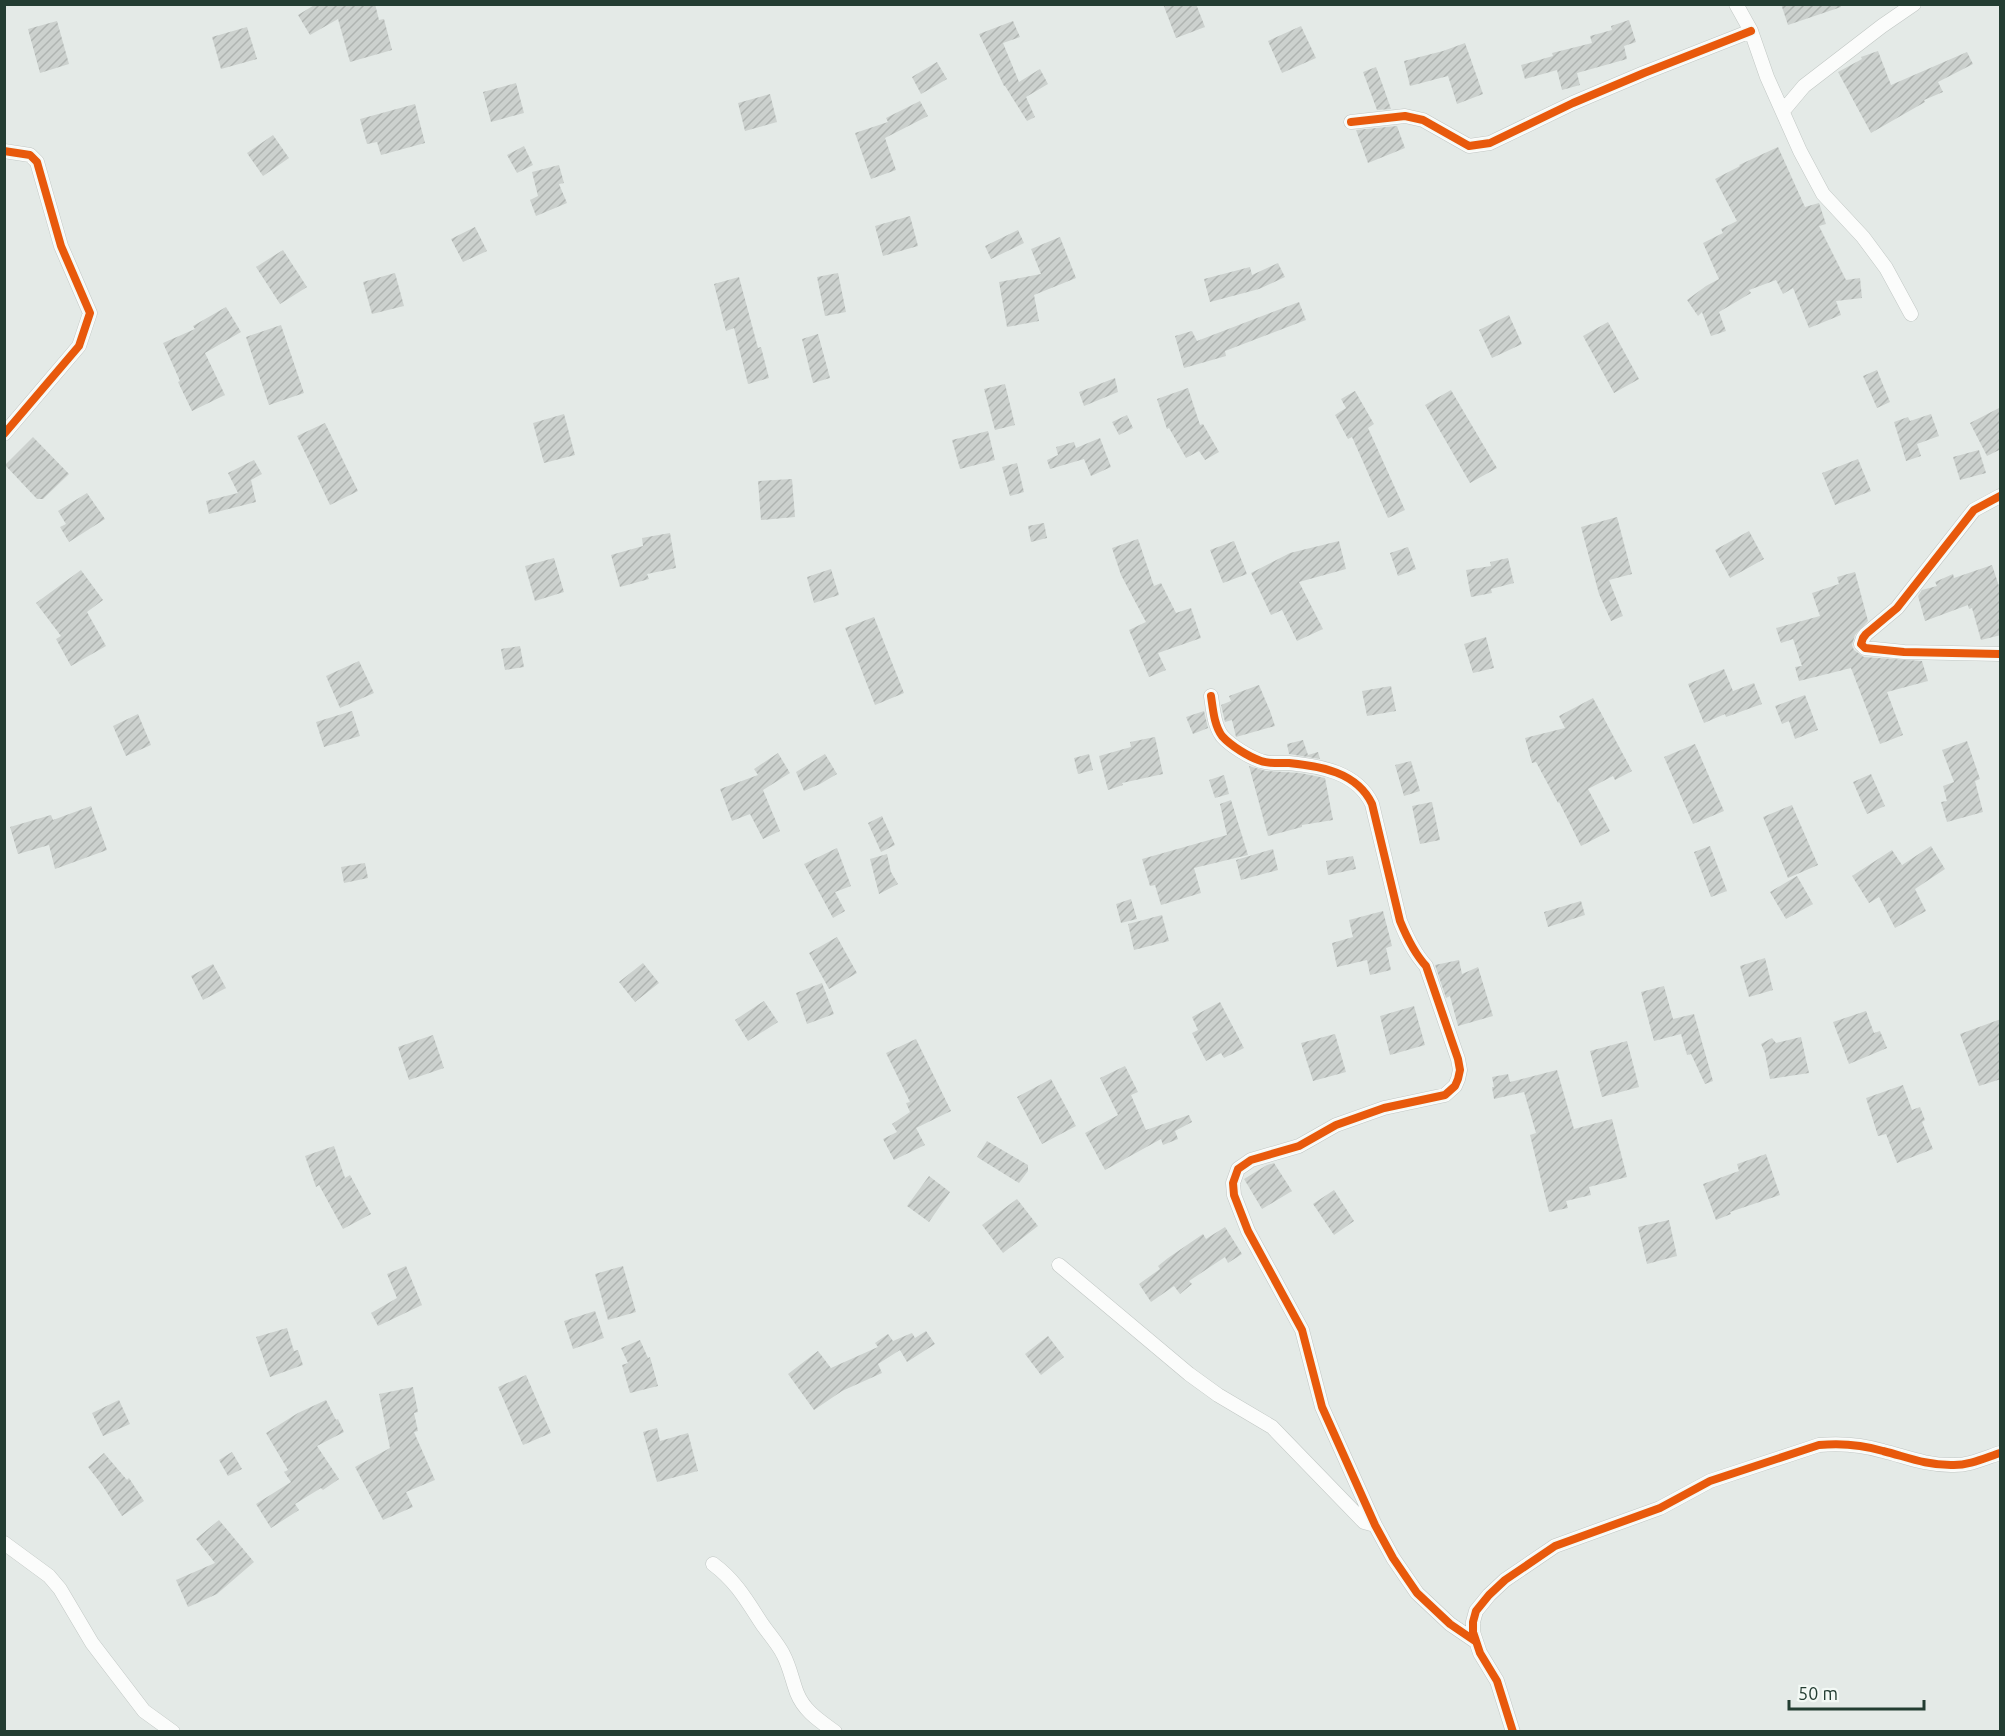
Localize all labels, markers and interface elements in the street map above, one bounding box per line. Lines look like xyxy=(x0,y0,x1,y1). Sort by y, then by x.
scale bar xyxy=(1789,1673,1924,1711)
text: 50 m xyxy=(1798,1683,1838,1703)

